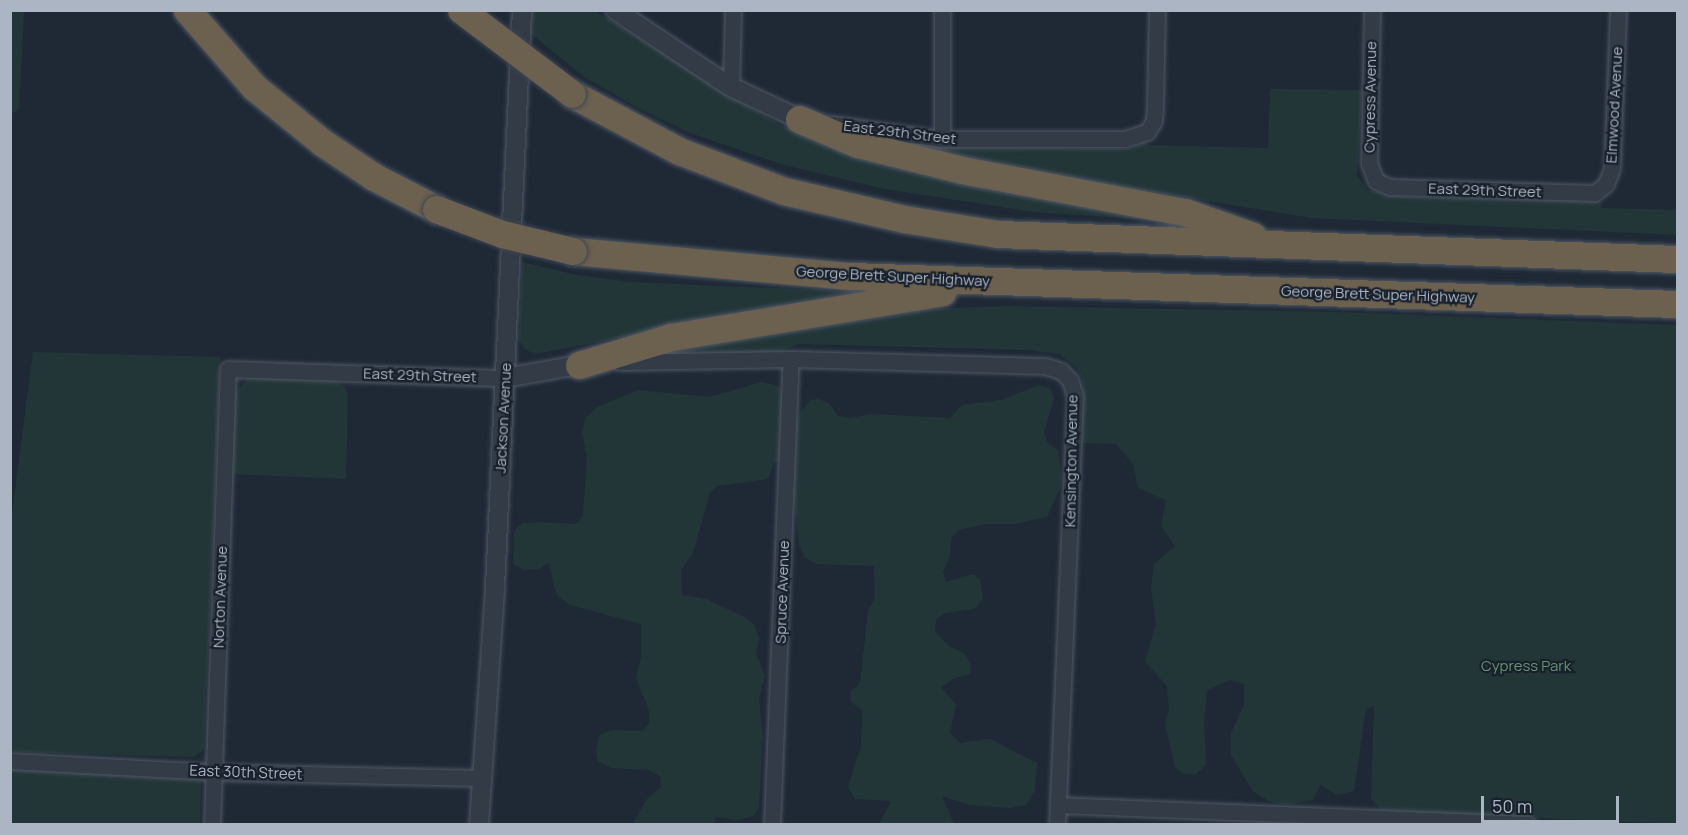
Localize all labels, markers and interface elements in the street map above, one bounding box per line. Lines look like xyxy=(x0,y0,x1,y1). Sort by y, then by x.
street label: Cypress Avenue xyxy=(1360,41,1380,153)
street label: Elmwood Avenue xyxy=(1602,46,1626,164)
street label: East 29th Street xyxy=(843,116,957,148)
street label: East 29th Street xyxy=(1428,179,1542,201)
street label: George Brett Super Highway xyxy=(796,262,990,290)
street label: George Brett Super Highway xyxy=(1281,282,1475,306)
street label: Jackson Avenue xyxy=(491,362,515,474)
street label: East 29th Street xyxy=(363,364,477,386)
street label: Kensington Avenue xyxy=(1061,394,1081,528)
street label: Spruce Avenue xyxy=(771,540,793,644)
street label: Norton Avenue xyxy=(209,546,231,648)
park label: Cypress Park xyxy=(1481,657,1571,675)
street label: East 30th Street xyxy=(189,761,303,783)
scale bar xyxy=(1484,784,1622,822)
text: 50 m xyxy=(1492,794,1532,818)

